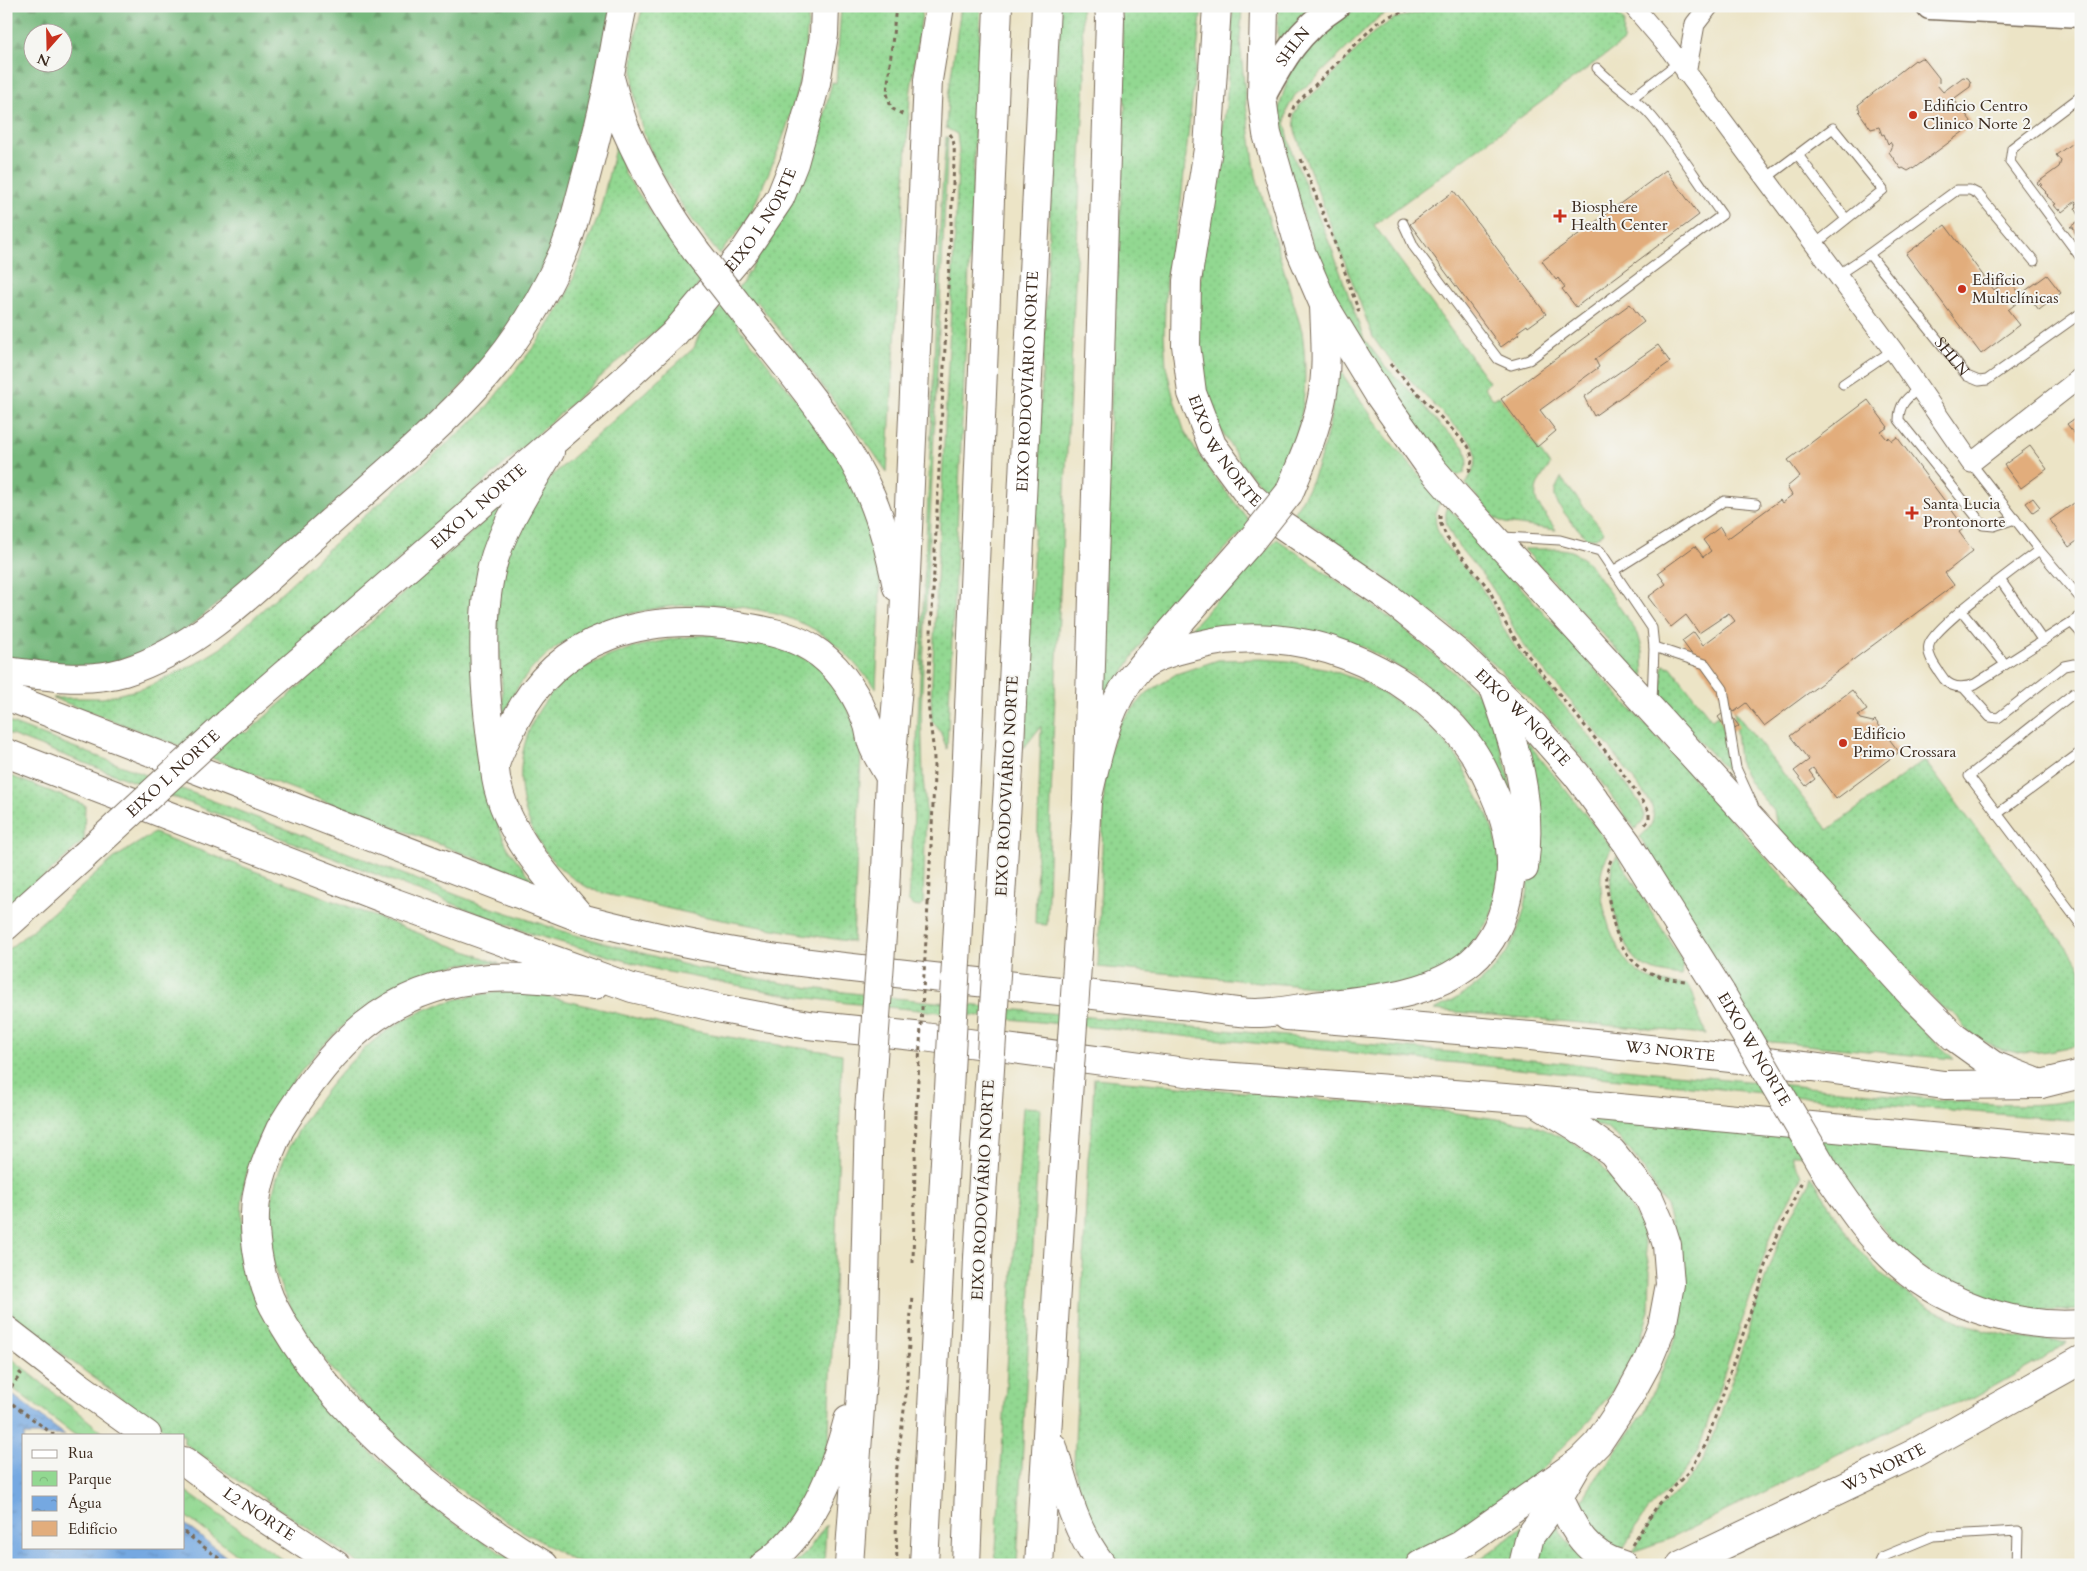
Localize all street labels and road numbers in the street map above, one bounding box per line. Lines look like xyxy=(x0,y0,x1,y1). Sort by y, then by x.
street label: SHLN xyxy=(1271,22,1315,71)
street label: EIXO L NORTE xyxy=(720,164,802,277)
street label: EIXO RODOVIÁRIO NORTE xyxy=(1011,270,1044,493)
street label: SHLN xyxy=(1929,333,1974,381)
street label: EIXO W NORTE xyxy=(1183,391,1266,512)
street label: EIXO L NORTE xyxy=(426,459,531,554)
street label: EIXO W NORTE xyxy=(1470,664,1575,771)
street label: EIXO RODOVIÁRIO NORTE xyxy=(990,675,1024,897)
street label: EIXO L NORTE xyxy=(122,725,225,822)
street label: EIXO W NORTE xyxy=(1712,988,1796,1110)
street label: W3 NORTE xyxy=(1623,1035,1717,1067)
street label: EIXO RODOVIÁRIO NORTE xyxy=(966,1079,1000,1301)
street label: W3 NORTE xyxy=(1838,1438,1930,1498)
street label: L2 NORTE xyxy=(218,1482,299,1546)

